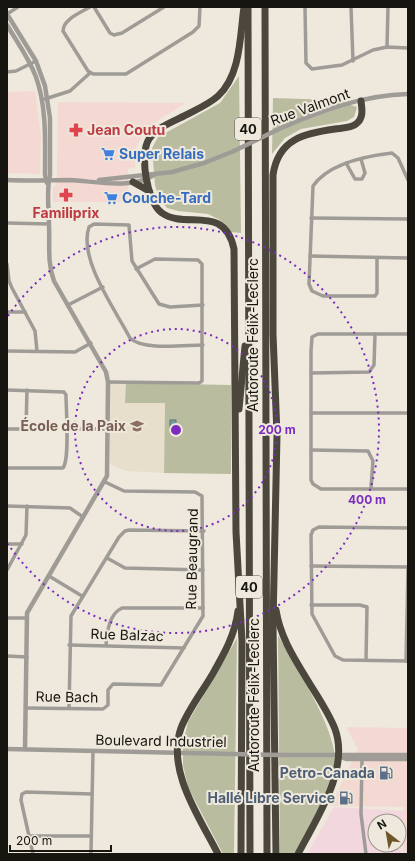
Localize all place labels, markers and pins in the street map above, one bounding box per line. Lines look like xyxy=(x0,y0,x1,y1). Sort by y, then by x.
place label: Jean Coutu xyxy=(87,121,165,138)
pharmacy icon: Jean Coutu xyxy=(68,122,84,138)
place label: Super Relais xyxy=(119,145,204,162)
supermarket icon: Super Relais xyxy=(100,146,116,162)
pharmacy icon: Familiprix xyxy=(58,187,74,203)
place label: Couche-Tard xyxy=(122,189,211,206)
supermarket icon: Couche-Tard xyxy=(103,190,119,206)
place label: Familiprix xyxy=(33,204,99,221)
place label: École de la Paix xyxy=(21,416,126,434)
school or university icon: École de la Paix xyxy=(129,418,145,434)
centre of rings xyxy=(169,423,183,437)
place label: Petro-Canada xyxy=(280,764,375,781)
fuel station icon: Petro-Canada xyxy=(378,765,394,781)
place label: Hallé Libre Service xyxy=(207,789,335,806)
fuel station icon: Hallé Libre Service xyxy=(338,790,354,806)

